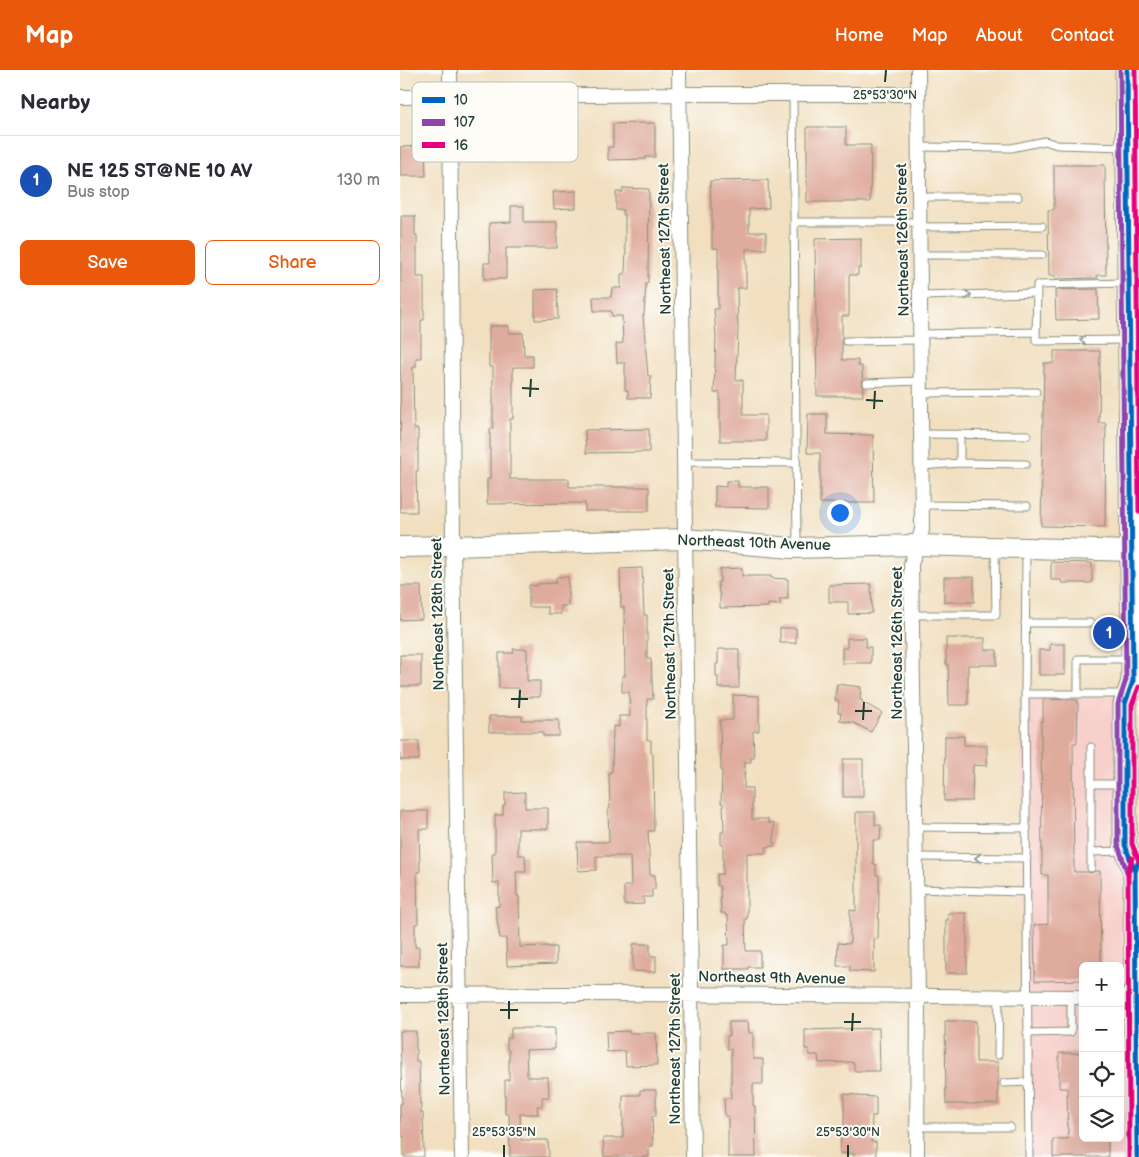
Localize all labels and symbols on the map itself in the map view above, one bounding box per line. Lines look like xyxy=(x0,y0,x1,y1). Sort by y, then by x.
legend xyxy=(412,82,578,162)
text: 25°53'30"N xyxy=(853,88,917,103)
text: 10 xyxy=(454,92,468,109)
text: 107 xyxy=(454,114,475,131)
text: 16 xyxy=(454,137,468,154)
street label: Northeast 127th Street xyxy=(654,163,676,315)
street label: Northeast 126th Street xyxy=(892,163,914,317)
one-way arrow xyxy=(965,290,973,300)
one-way arrow xyxy=(1079,335,1087,345)
your location xyxy=(827,500,853,526)
street label: Northeast 10th Avenue xyxy=(677,531,831,555)
street label: Northeast 128th Street xyxy=(427,537,449,691)
street label: Northeast 126th Street xyxy=(888,566,907,720)
street label: Northeast 127th Street xyxy=(659,568,681,720)
pin: 1 xyxy=(1093,614,1125,652)
one-way arrow xyxy=(974,853,982,863)
street label: Northeast 128th Street xyxy=(433,942,455,1096)
street label: Northeast 9th Avenue xyxy=(698,967,846,989)
street label: Northeast 127th Street xyxy=(666,973,685,1125)
text: 25°53'35"N xyxy=(472,1125,536,1140)
text: 25°53'30"N xyxy=(816,1125,880,1140)

